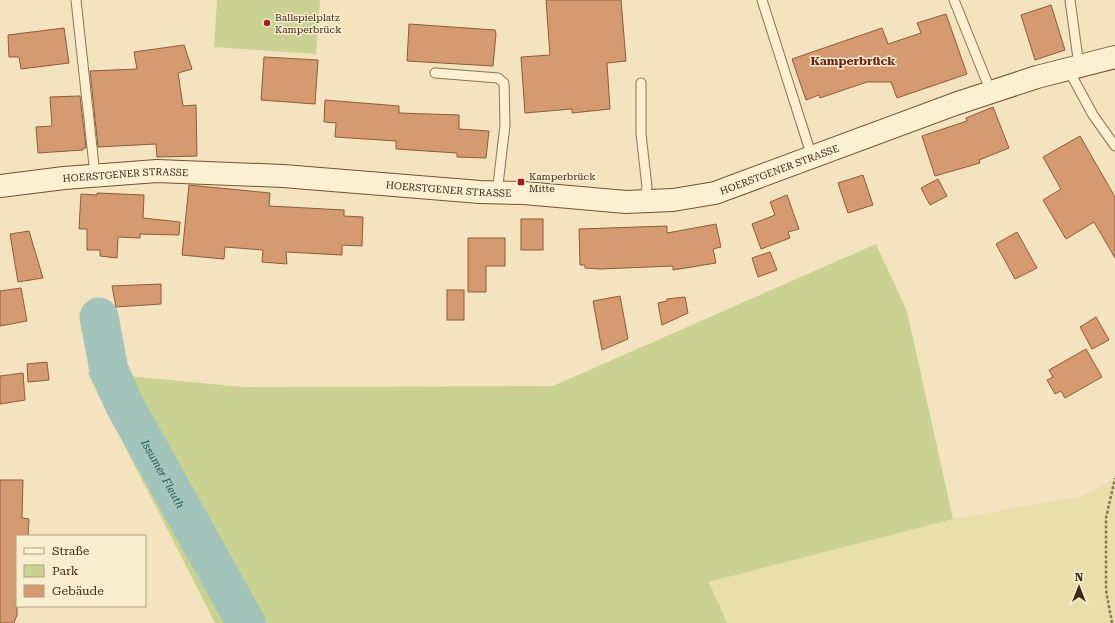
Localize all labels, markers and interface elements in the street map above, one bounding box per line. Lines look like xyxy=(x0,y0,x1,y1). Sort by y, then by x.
place label: Ballspielplatz Kamperbrück xyxy=(275,12,342,35)
marker: Ballspielplatz Kamperbrück xyxy=(262,18,272,28)
district label: Kamperbrück xyxy=(810,54,896,68)
street label: HOERSTGENER STRASSE xyxy=(718,143,840,197)
street label: HOERSTGENER STRASSE xyxy=(62,166,188,184)
place label: Kamperbrück Mitte xyxy=(529,171,596,194)
marker: Kamperbrück Mitte xyxy=(516,177,526,187)
street label: HOERSTGENER STRASSE xyxy=(385,179,512,199)
water label: Issumer Fleuth xyxy=(138,436,187,511)
legend xyxy=(16,535,146,607)
text: Straße xyxy=(52,544,90,558)
text: Park xyxy=(52,564,79,578)
north arrow xyxy=(1059,567,1099,607)
text: N xyxy=(1075,571,1084,584)
text: Gebäude xyxy=(52,584,104,598)

